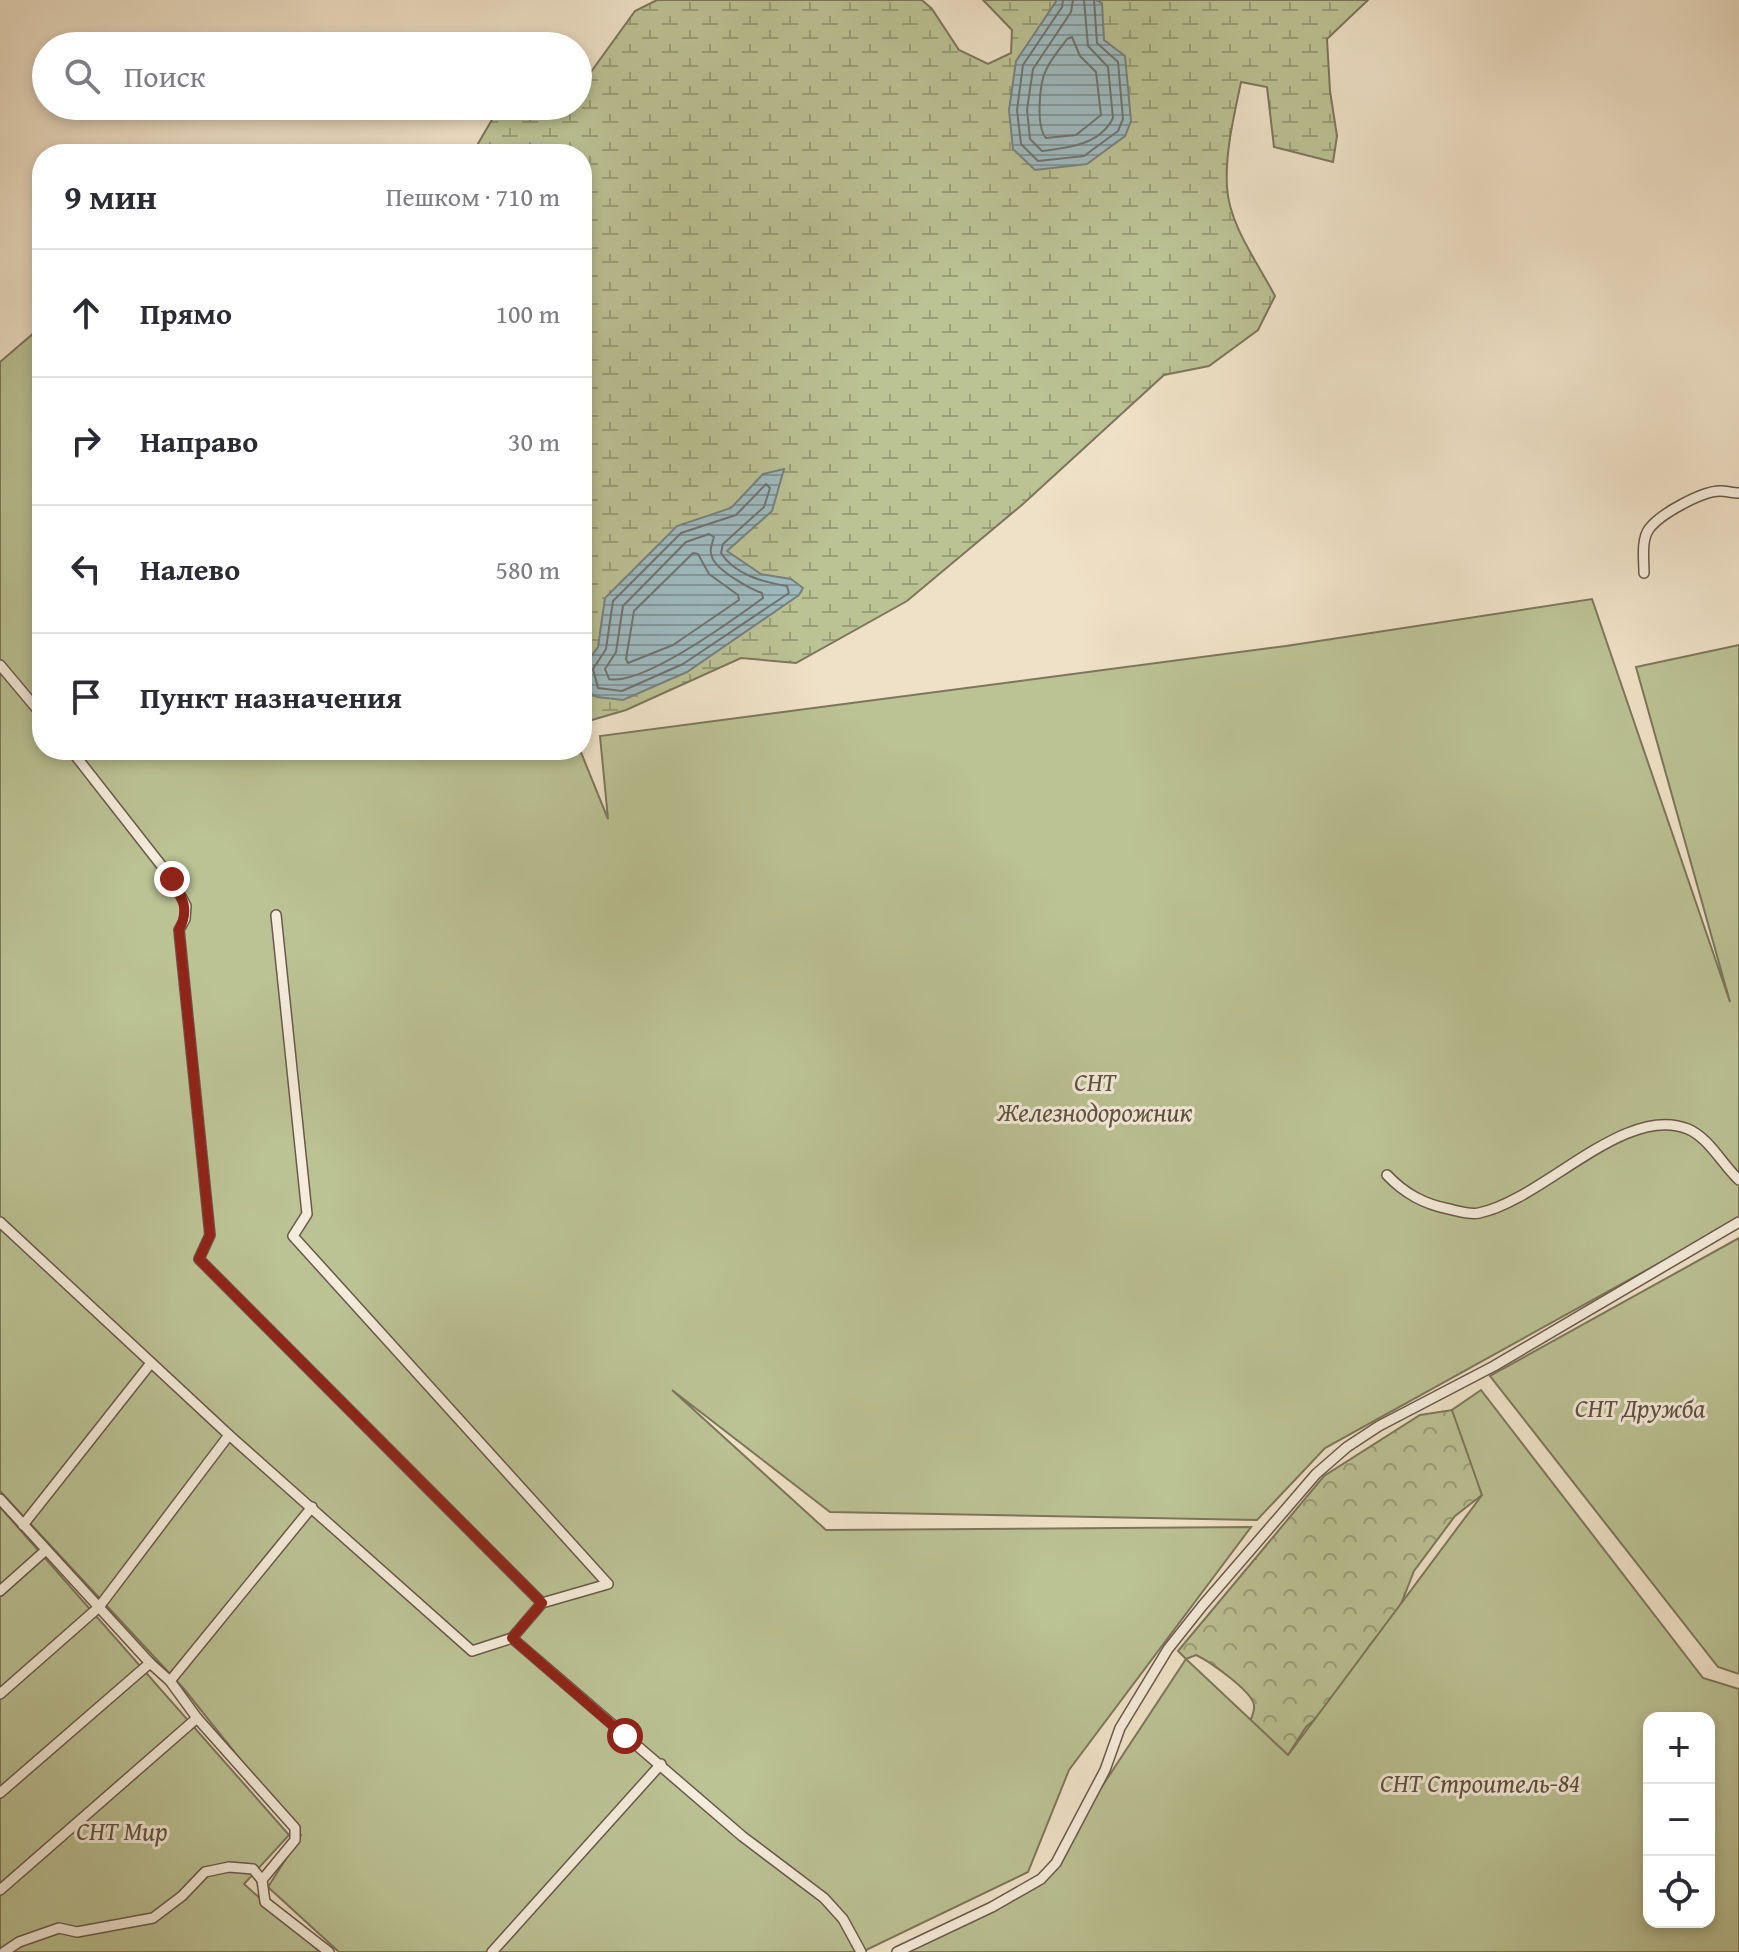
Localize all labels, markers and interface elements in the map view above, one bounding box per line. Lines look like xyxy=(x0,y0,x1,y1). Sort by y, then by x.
search box xyxy=(32,32,592,120)
icon: search xyxy=(60,54,104,98)
text: Поиск xyxy=(124,54,206,98)
text: 9 мин xyxy=(64,172,157,221)
text: Пешком · 710 m xyxy=(386,177,560,216)
icon: ahead xyxy=(64,291,108,335)
text: Прямо xyxy=(140,291,232,335)
text: 100 m xyxy=(495,294,560,333)
icon: right xyxy=(64,419,108,463)
text: Направо xyxy=(140,419,258,463)
text: 30 m xyxy=(508,422,560,461)
icon: left xyxy=(64,547,108,591)
text: Налево xyxy=(140,547,240,591)
text: 580 m xyxy=(495,550,560,589)
icon: arrive xyxy=(64,675,108,719)
text: Пункт назначения xyxy=(140,675,402,719)
route end xyxy=(154,861,190,897)
park label: СНТ Железнодорожник xyxy=(996,1062,1193,1131)
park label: СНТ Дружба xyxy=(1575,1388,1705,1427)
map controls xyxy=(1643,1712,1715,1928)
button: + xyxy=(1643,1712,1715,1784)
route start xyxy=(607,1718,643,1754)
park label: СНТ Строитель-84 xyxy=(1380,1763,1580,1802)
button: − xyxy=(1643,1784,1715,1856)
park label: СНТ Мир xyxy=(76,1811,168,1850)
button: locate xyxy=(1643,1856,1715,1928)

